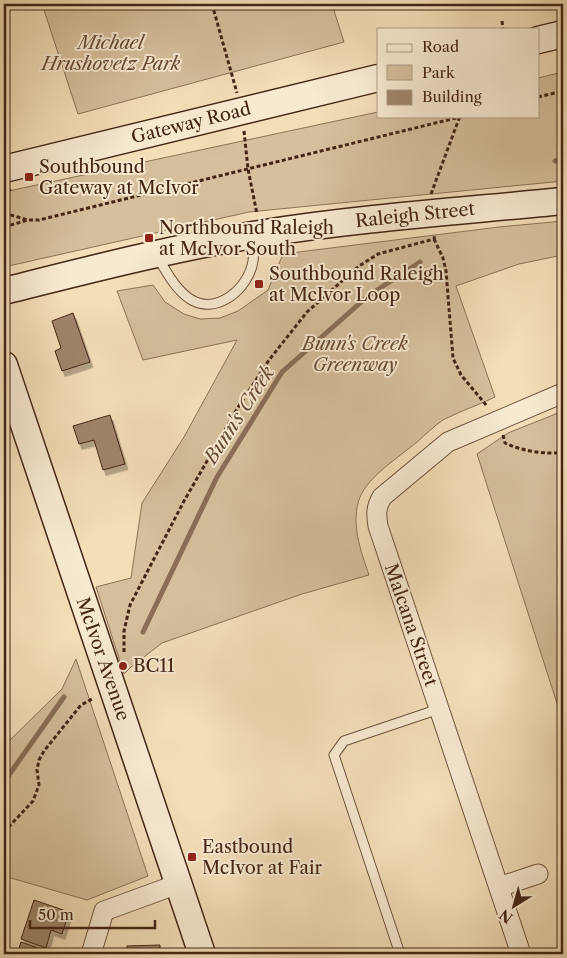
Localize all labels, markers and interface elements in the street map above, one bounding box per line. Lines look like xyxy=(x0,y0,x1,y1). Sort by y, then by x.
legend xyxy=(377,28,540,118)
park label: Michael Hrushovetz Park xyxy=(40,32,181,75)
text: Road xyxy=(422,37,459,56)
text: Park xyxy=(422,63,456,82)
text: Building xyxy=(422,87,482,106)
street label: Gateway Road xyxy=(129,98,253,148)
place label: Southbound Gateway at McIvor xyxy=(39,156,199,199)
marker: Southbound Gateway at McIvor xyxy=(23,171,35,183)
street label: Raleigh Street xyxy=(354,198,477,232)
place label: Northbound Raleigh at McIvor South xyxy=(159,217,334,260)
marker: Northbound Raleigh at McIvor South xyxy=(143,232,155,244)
place label: Southbound Raleigh at McIvor Loop xyxy=(269,263,444,306)
marker: Southbound Raleigh at McIvor Loop xyxy=(253,278,265,290)
park label: Bunn's Creek Greenway xyxy=(300,333,408,376)
water label: Bunn's Creek xyxy=(198,362,279,470)
street label: Malcana Street xyxy=(380,561,442,690)
street label: McIvor Avenue xyxy=(72,594,134,724)
place label: BC11 xyxy=(133,655,175,677)
marker: BC11 xyxy=(117,660,129,672)
place label: Eastbound McIvor at Fair xyxy=(202,836,323,879)
marker: Eastbound McIvor at Fair xyxy=(186,851,198,863)
north arrow xyxy=(490,880,540,930)
scale bar xyxy=(30,898,155,930)
text: 50 m xyxy=(38,905,74,924)
text: N xyxy=(496,906,516,927)

